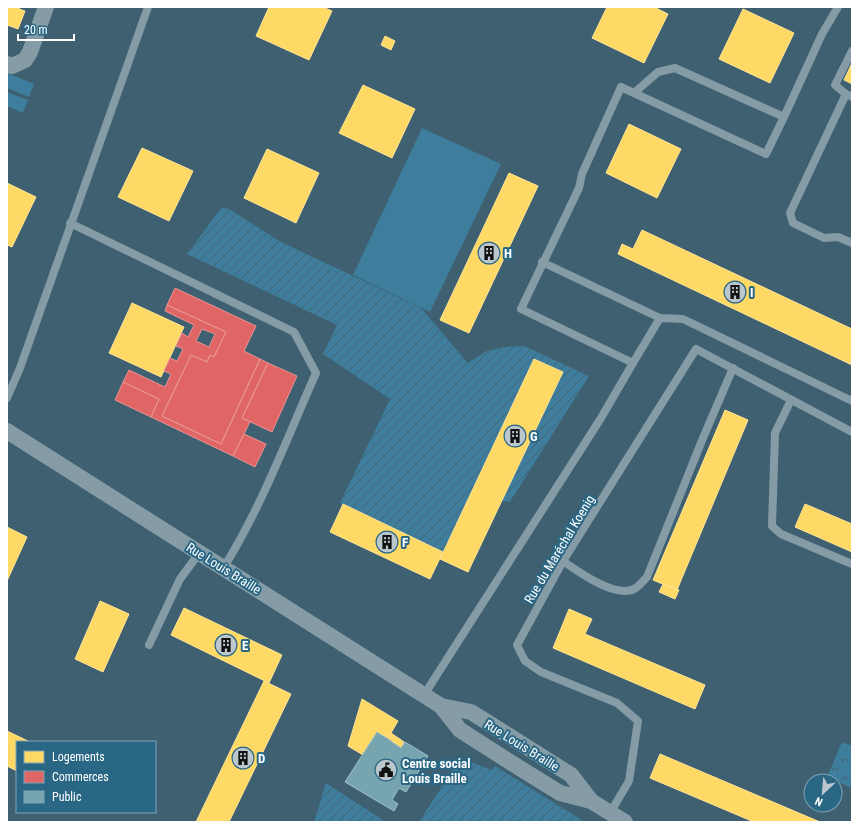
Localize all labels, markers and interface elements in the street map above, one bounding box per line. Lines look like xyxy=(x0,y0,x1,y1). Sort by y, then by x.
scale bar xyxy=(18,16,74,42)
text: 20 m xyxy=(24,23,48,37)
building icon: H xyxy=(476,240,502,266)
place label: H xyxy=(504,246,512,261)
building icon: I xyxy=(722,279,748,305)
place label: I xyxy=(750,285,754,300)
building icon: G xyxy=(502,423,528,449)
place label: G xyxy=(530,429,538,444)
street label: Rue du Maréchal Koenig xyxy=(521,492,598,606)
building icon: F xyxy=(374,529,400,555)
place label: F xyxy=(402,535,408,550)
street label: Rue Louis Braille xyxy=(184,539,264,597)
building icon: E xyxy=(213,632,239,658)
place label: E xyxy=(242,638,249,653)
street label: Rue Louis Braille xyxy=(482,716,562,774)
legend xyxy=(16,741,156,813)
building icon: D xyxy=(230,745,256,771)
text: Logements xyxy=(52,750,105,764)
place label: D xyxy=(258,751,265,766)
place label: Centre social Louis Braille xyxy=(402,756,470,786)
public building icon: Centre social Louis Braille xyxy=(373,757,399,783)
text: Commerces xyxy=(52,770,109,784)
north arrow xyxy=(803,773,843,813)
text: Public xyxy=(52,790,82,804)
text: N xyxy=(813,794,825,809)

